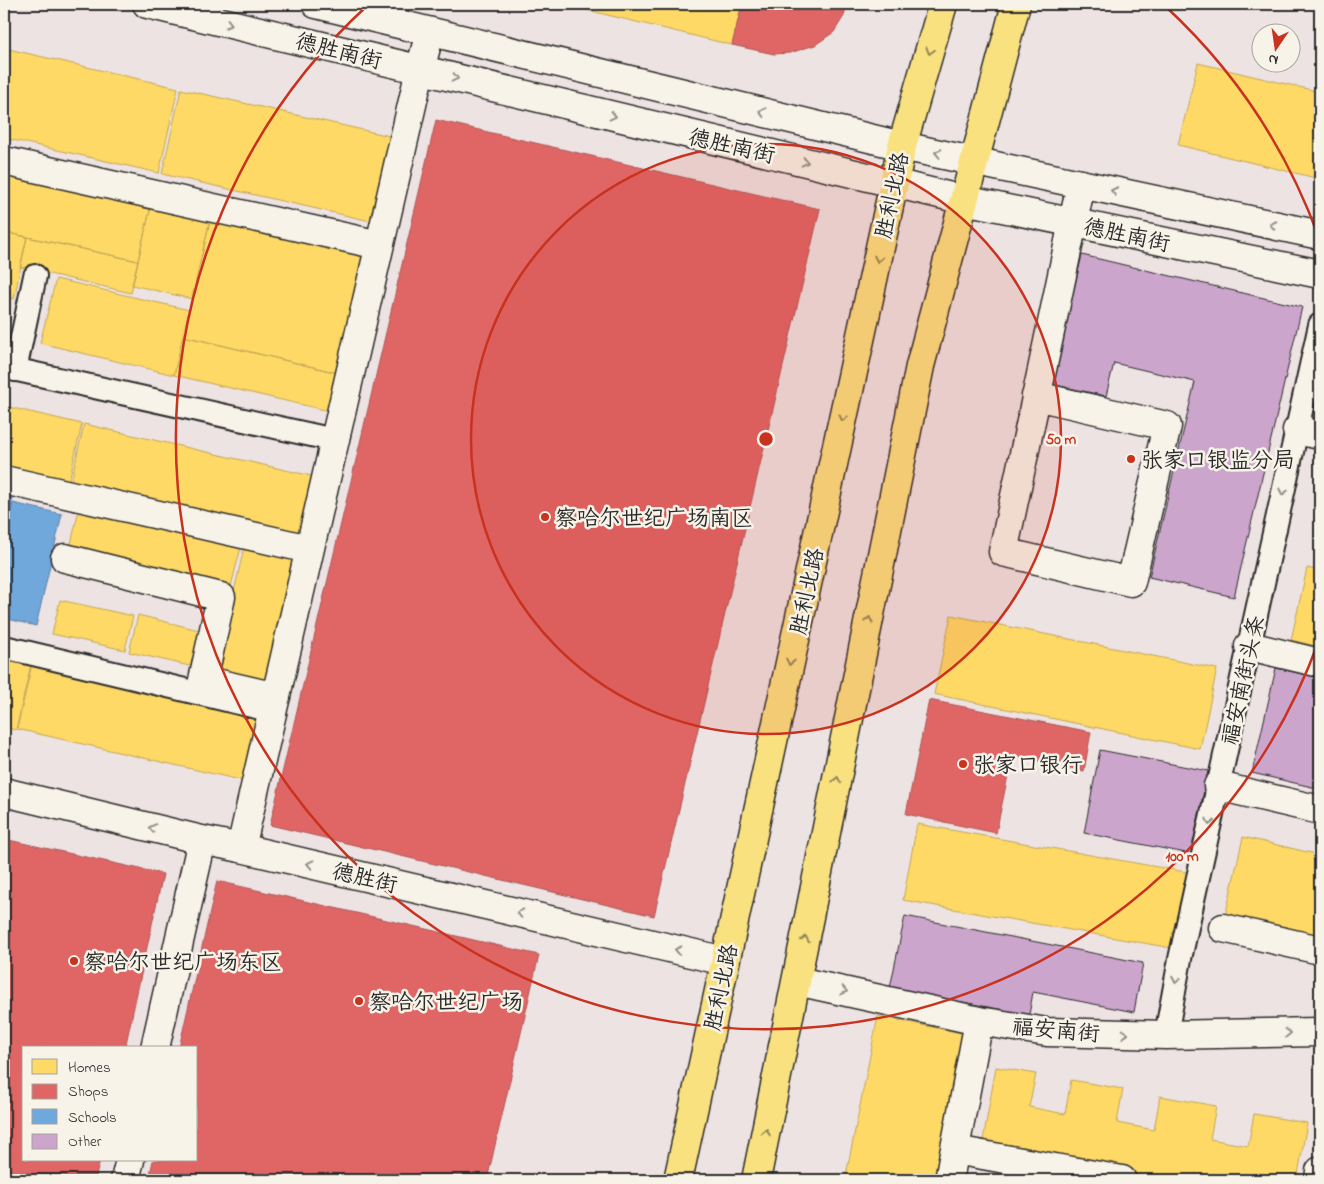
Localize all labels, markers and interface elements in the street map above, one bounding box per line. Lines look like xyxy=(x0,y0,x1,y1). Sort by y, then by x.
one-way arrow xyxy=(224,18,232,28)
north arrow xyxy=(1252,22,1302,72)
street label: 德胜南街 xyxy=(292,27,385,79)
one-way arrow xyxy=(925,46,935,54)
text: N xyxy=(1266,48,1280,70)
one-way arrow xyxy=(450,72,459,83)
one-way arrow xyxy=(758,107,767,118)
one-way arrow xyxy=(608,110,617,121)
street label: 德胜南街 xyxy=(685,122,778,173)
street label: 胜利北路 xyxy=(869,149,919,242)
one-way arrow xyxy=(933,149,942,159)
one-way arrow xyxy=(800,156,809,167)
one-way arrow xyxy=(1109,186,1118,197)
street label: 德胜南街 xyxy=(1080,212,1173,262)
one-way arrow xyxy=(1268,220,1277,231)
one-way arrow xyxy=(873,255,884,263)
one-way arrow xyxy=(838,413,849,422)
text: 50 m xyxy=(1046,429,1077,451)
centre of rings xyxy=(757,430,775,448)
place label: 张家口银监分局 xyxy=(1141,446,1295,478)
marker: 张家口银监分局 xyxy=(1125,453,1137,465)
one-way arrow xyxy=(1278,488,1289,497)
place label: 察哈尔世纪广场南区 xyxy=(555,504,753,536)
marker: 察哈尔世纪广场南区 xyxy=(539,511,551,523)
street label: 胜利北路 xyxy=(784,545,834,638)
street label: 福安南街头条 xyxy=(1216,613,1274,749)
one-way arrow xyxy=(863,616,874,625)
one-way arrow xyxy=(785,658,796,667)
place label: 张家口银行 xyxy=(973,751,1083,783)
marker: 张家口银行 xyxy=(957,758,969,770)
one-way arrow xyxy=(831,775,842,784)
one-way arrow xyxy=(1206,817,1216,826)
one-way arrow xyxy=(147,823,156,834)
text: 100 m xyxy=(1165,846,1199,868)
street label: 德胜街 xyxy=(329,857,400,903)
one-way arrow xyxy=(306,859,315,870)
one-way arrow xyxy=(515,908,524,919)
one-way arrow xyxy=(799,935,810,943)
street label: 胜利北路 xyxy=(698,941,748,1034)
one-way arrow xyxy=(673,945,682,956)
place label: 察哈尔世纪广场东区 xyxy=(84,948,282,980)
marker: 察哈尔世纪广场东区 xyxy=(68,955,80,967)
one-way arrow xyxy=(1171,976,1182,985)
one-way arrow xyxy=(840,985,849,996)
place label: 察哈尔世纪广场 xyxy=(369,988,523,1020)
marker: 察哈尔世纪广场 xyxy=(353,995,365,1007)
street label: 福安南街 xyxy=(1011,1012,1101,1052)
one-way arrow xyxy=(1284,1027,1292,1038)
one-way arrow xyxy=(1122,1029,1129,1039)
legend xyxy=(22,1046,198,1162)
text: Homes xyxy=(68,1057,111,1079)
text: Shops xyxy=(68,1081,108,1103)
text: Schools xyxy=(68,1107,117,1129)
one-way arrow xyxy=(760,1128,770,1137)
text: Other xyxy=(68,1131,102,1153)

